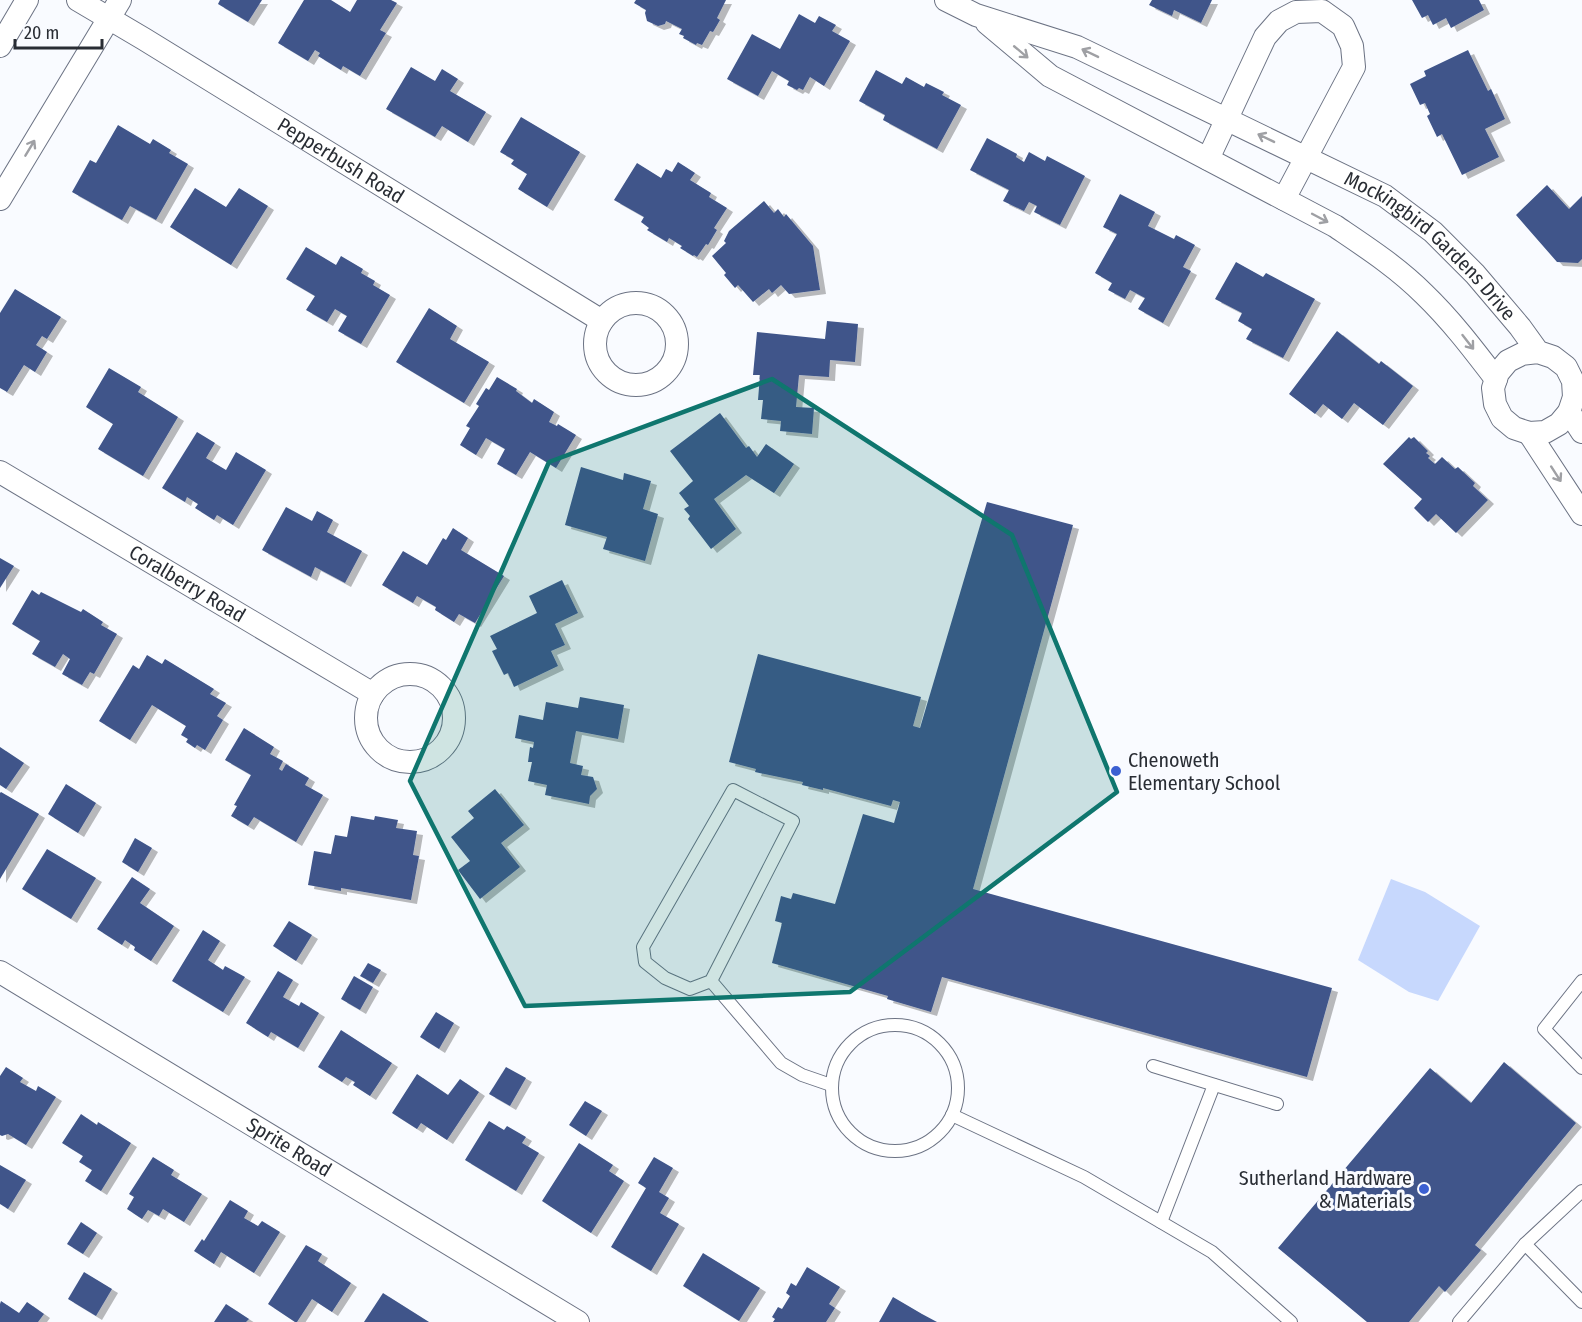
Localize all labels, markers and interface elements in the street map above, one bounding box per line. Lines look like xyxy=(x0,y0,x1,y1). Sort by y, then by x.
scale bar xyxy=(15,12,102,50)
text: 20 m xyxy=(24,22,59,44)
one-way arrow xyxy=(1013,45,1028,59)
one-way arrow xyxy=(1082,47,1100,59)
street label: Pepperbush Road xyxy=(273,112,409,208)
one-way arrow xyxy=(1257,132,1275,144)
one-way arrow xyxy=(25,140,37,157)
street label: Mockingbird Gardens Drive xyxy=(1341,166,1521,325)
one-way arrow xyxy=(1310,213,1328,224)
one-way arrow xyxy=(1461,334,1474,350)
one-way arrow xyxy=(1550,465,1562,482)
street label: Coralberry Road xyxy=(125,540,250,627)
place label: Chenoweth Elementary School xyxy=(1128,748,1280,795)
marker: Chenoweth Elementary School xyxy=(1109,764,1123,778)
street label: Sprite Road xyxy=(242,1112,336,1182)
place label: Sutherland Hardware & Materials xyxy=(1239,1166,1412,1213)
marker: Sutherland Hardware & Materials xyxy=(1417,1182,1431,1196)

